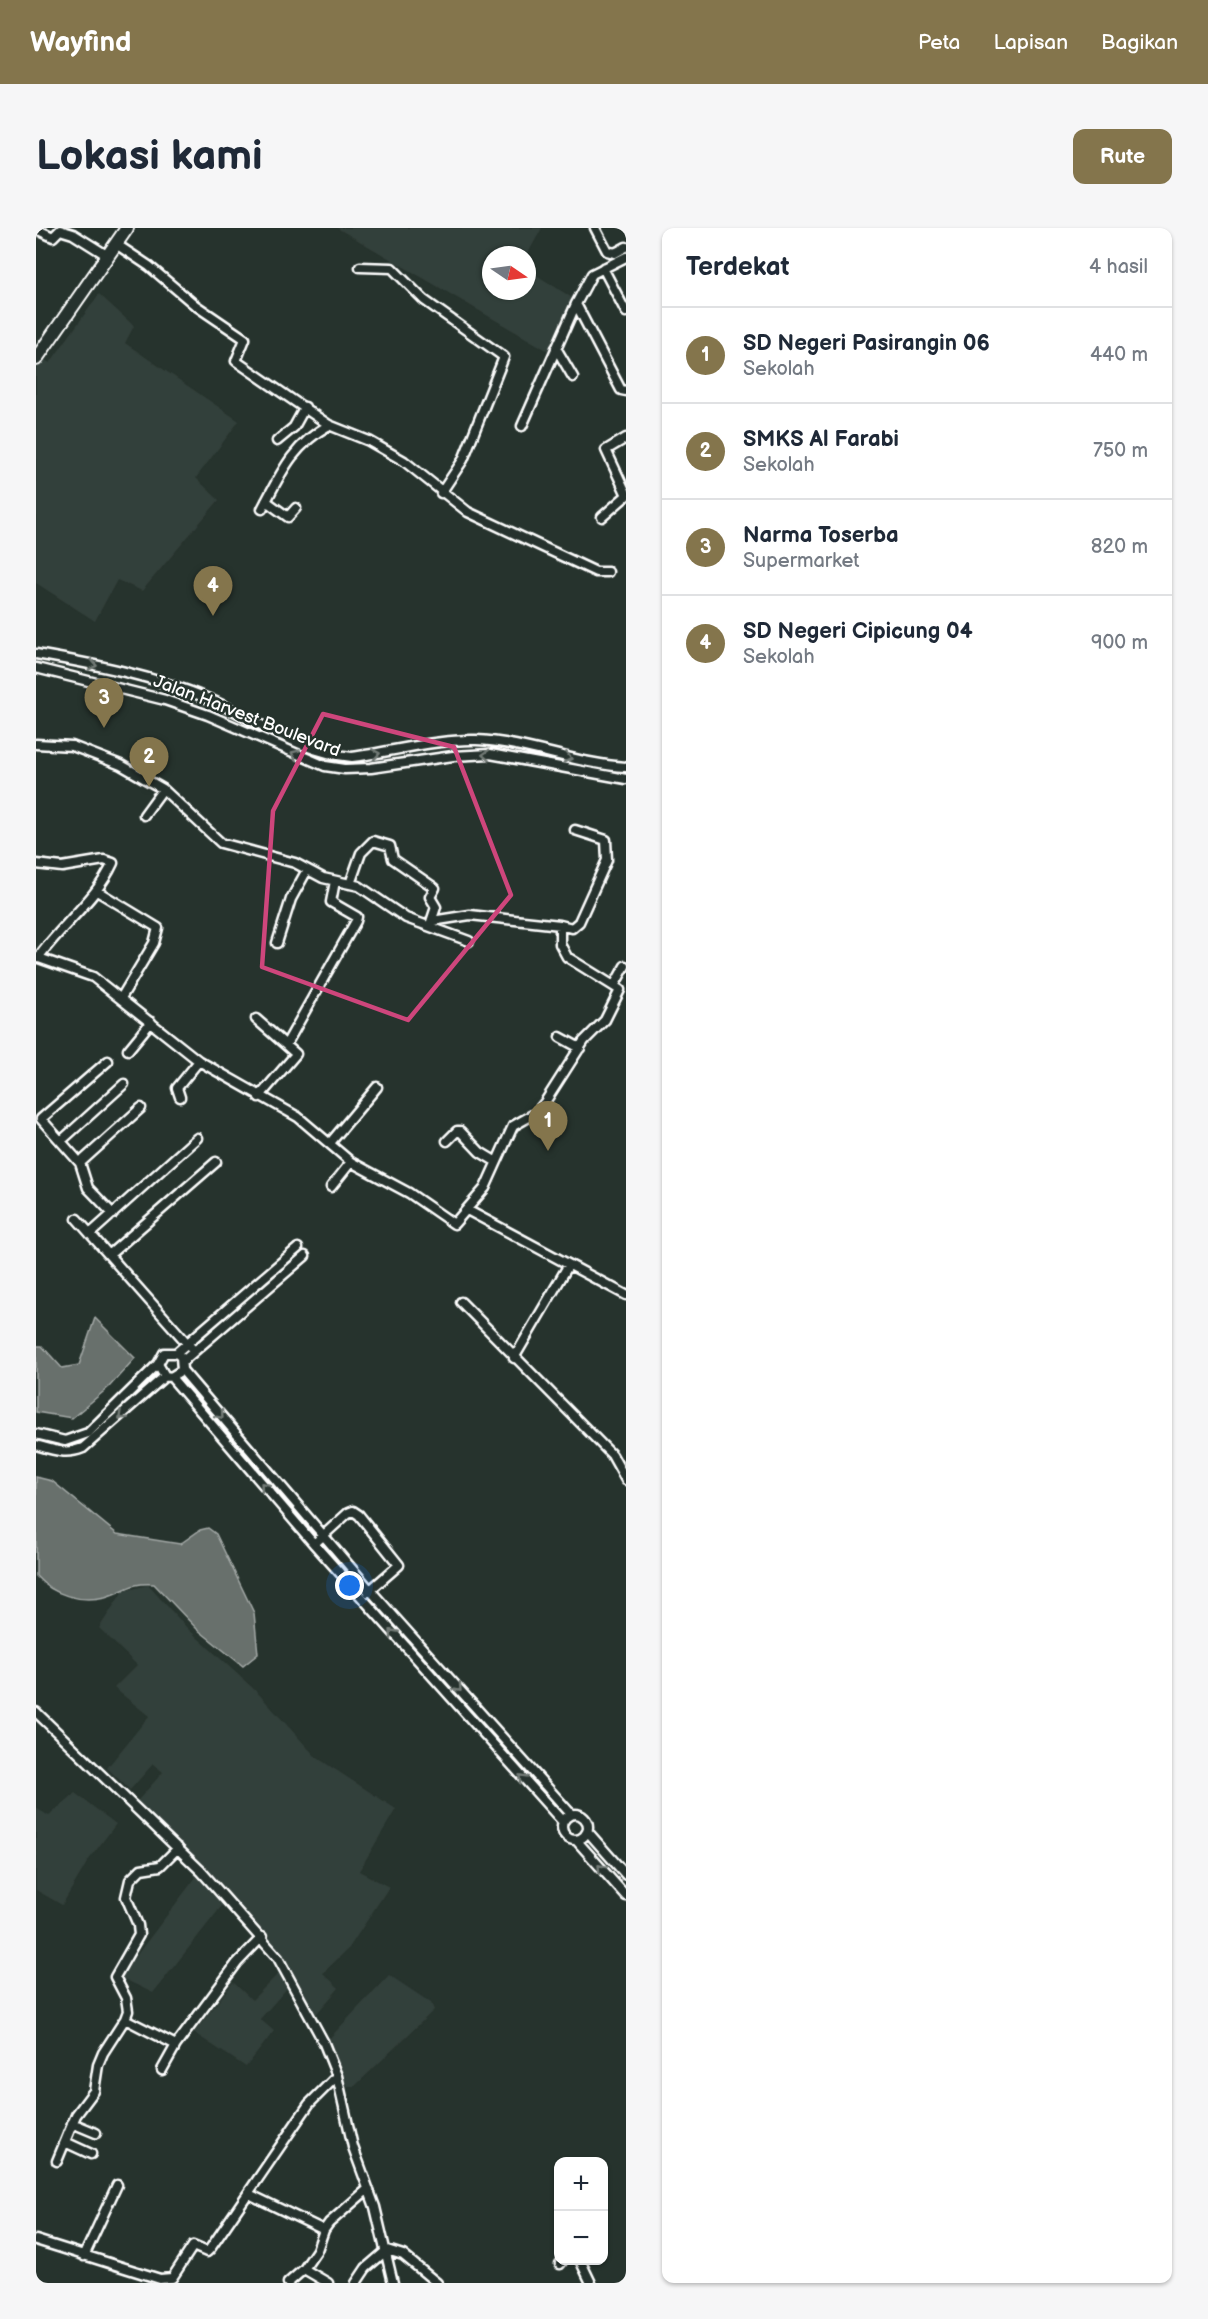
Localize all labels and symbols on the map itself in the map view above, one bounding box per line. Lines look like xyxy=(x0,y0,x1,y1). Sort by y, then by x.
north arrow xyxy=(482,246,536,300)
pin: 4 xyxy=(194,566,232,616)
one-way arrow xyxy=(88,658,98,671)
street label: Jalan Harvest Boulevard xyxy=(151,671,343,761)
pin: 3 xyxy=(84,678,124,728)
pin: 2 xyxy=(130,738,168,787)
one-way arrow xyxy=(371,748,380,760)
one-way arrow xyxy=(290,749,301,761)
one-way arrow xyxy=(481,749,490,761)
one-way arrow xyxy=(563,750,573,763)
pin: 1 xyxy=(528,1102,568,1151)
one-way arrow xyxy=(213,1408,224,1419)
one-way arrow xyxy=(118,1409,129,1420)
one-way arrow xyxy=(261,1482,272,1493)
your location xyxy=(335,1571,364,1600)
one-way arrow xyxy=(389,1629,400,1640)
one-way arrow xyxy=(451,1681,462,1692)
one-way arrow xyxy=(519,1775,530,1786)
one-way arrow xyxy=(597,1864,608,1875)

